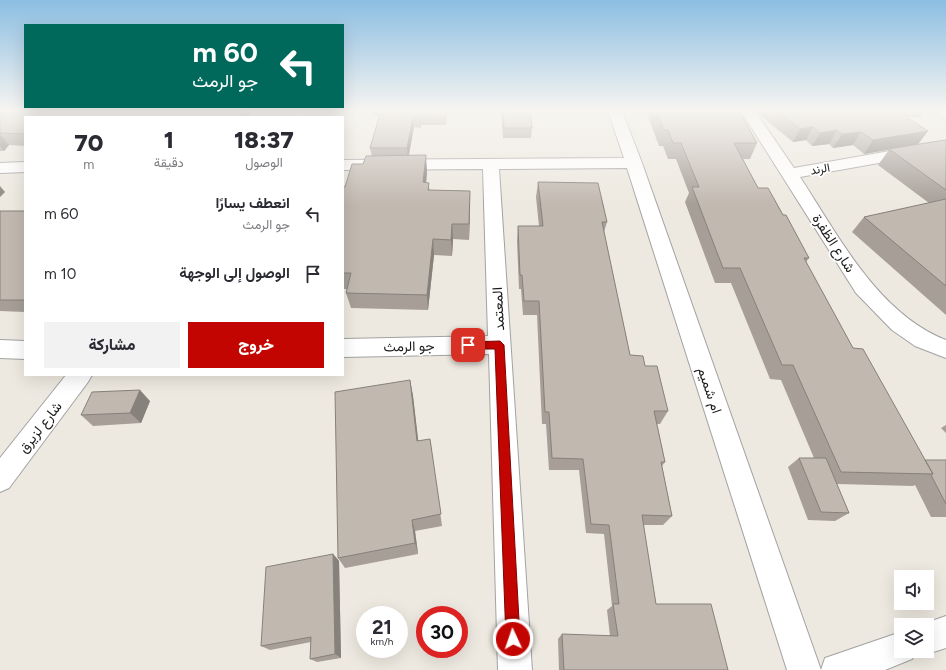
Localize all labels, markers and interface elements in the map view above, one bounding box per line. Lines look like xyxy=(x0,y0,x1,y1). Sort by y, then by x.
text: 60 m xyxy=(193,35,258,69)
icon: left xyxy=(272,40,324,92)
text: جو الرمث xyxy=(192,70,258,92)
text: 1 xyxy=(164,125,174,154)
text: 18:37 xyxy=(234,125,294,154)
text: 70 xyxy=(74,128,103,157)
text: دقيقة xyxy=(154,155,184,170)
text: الوصول xyxy=(245,155,283,170)
text: m xyxy=(83,157,94,172)
street label: الرند xyxy=(809,160,831,179)
text: انعطف يسارًا xyxy=(215,194,290,212)
icon: left xyxy=(302,203,324,225)
text: 60 m xyxy=(44,205,79,223)
street label: شارع الظفرة xyxy=(807,211,859,277)
text: جو الرمث xyxy=(243,217,290,232)
icon: arrive xyxy=(302,263,324,285)
text: الوصول إلى الوجهة xyxy=(179,264,290,282)
text: 10 m xyxy=(44,265,76,283)
street label: المعتمد xyxy=(489,287,508,331)
button: مشاركة xyxy=(44,322,180,368)
button: خروج xyxy=(188,322,324,368)
pin xyxy=(451,328,485,362)
icon: arrive xyxy=(457,334,479,356)
street label: جو الرمث xyxy=(383,338,435,355)
street label: ام شميم xyxy=(694,365,725,416)
street label: شارع لزيرق xyxy=(15,398,67,458)
map controls xyxy=(894,570,934,658)
button: sound xyxy=(894,570,934,610)
speed limit sign: 30 xyxy=(416,606,468,658)
text: 21 xyxy=(372,615,392,639)
position arrow xyxy=(492,618,534,660)
button: layers xyxy=(894,618,934,658)
text: km/h xyxy=(371,635,393,648)

